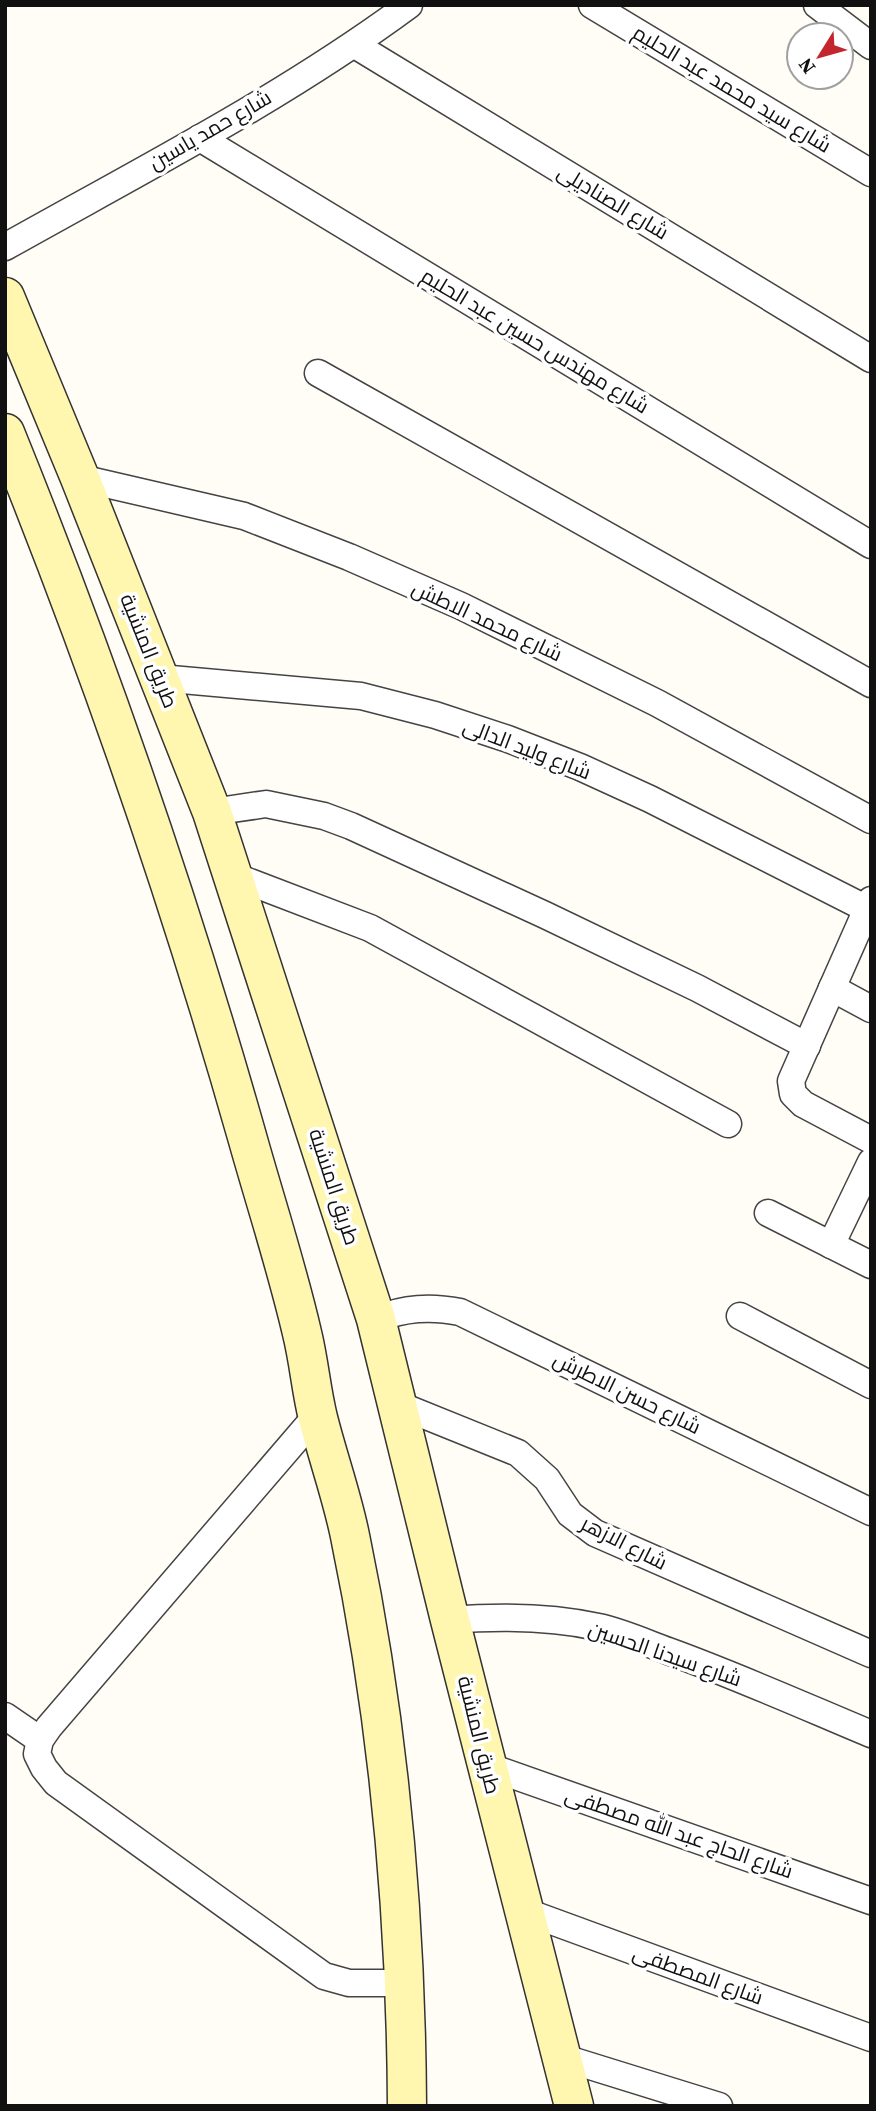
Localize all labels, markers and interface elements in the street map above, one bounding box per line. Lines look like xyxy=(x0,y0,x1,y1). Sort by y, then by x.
street label: شارع سيد محمد عبد الحليم xyxy=(628,18,837,159)
north arrow xyxy=(785,21,855,91)
text: N xyxy=(792,53,821,80)
street label: شارع حمد ياسين xyxy=(143,83,277,177)
street label: شارع الصناديلى xyxy=(552,157,674,246)
street label: شارع مهندس حسين عبد الحليم xyxy=(416,261,655,420)
street label: شارع محمد الاطش xyxy=(407,573,567,668)
street label: طريق المنشية xyxy=(113,589,186,712)
street label: شارع وليد الدالى xyxy=(459,711,595,786)
street label: طريق المنشية xyxy=(302,1125,367,1249)
street label: شارع حسن الاطرش xyxy=(549,1344,706,1441)
street label: شارع الازهر xyxy=(575,1508,672,1577)
street label: شارع سيدنا الحسين xyxy=(585,1614,746,1693)
street label: طريق المنشية xyxy=(451,1673,508,1797)
street label: شارع الحاج عبد الله مصطفى xyxy=(561,1780,797,1885)
street label: شارع المصطفى xyxy=(629,1938,767,2012)

